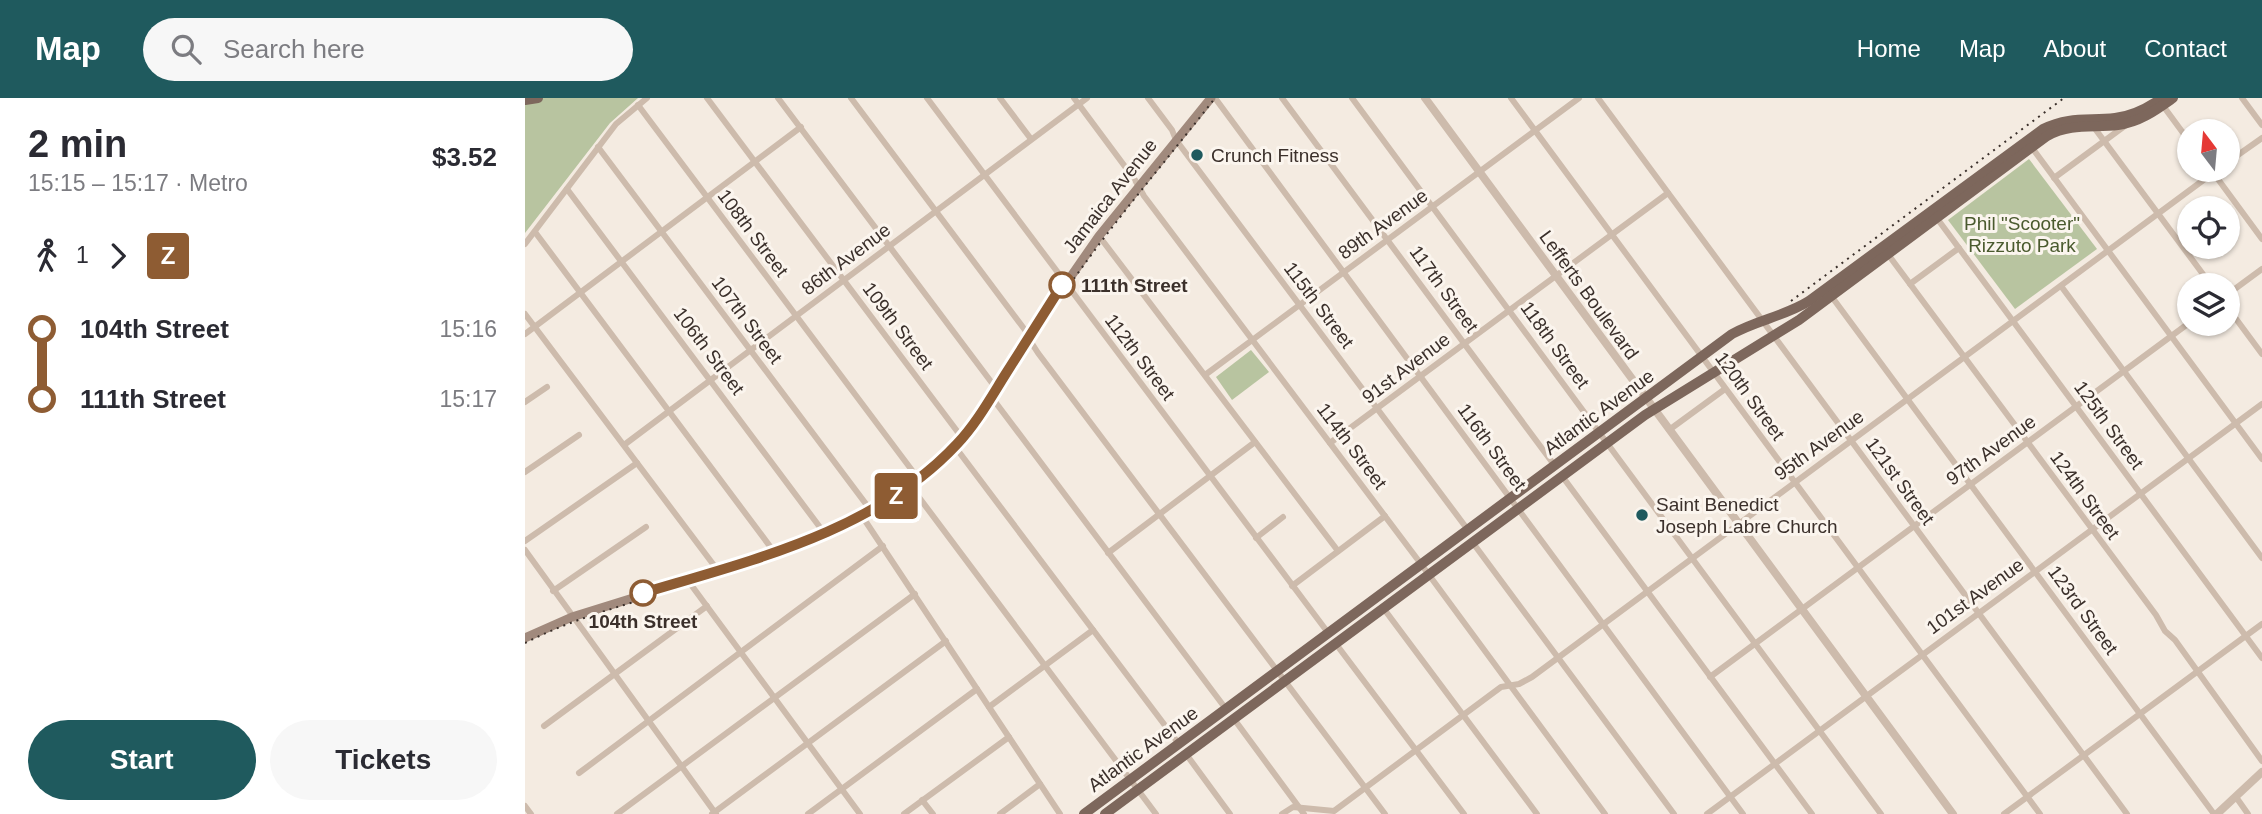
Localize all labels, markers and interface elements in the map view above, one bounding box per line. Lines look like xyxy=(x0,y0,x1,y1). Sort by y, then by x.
search box xyxy=(143,18,633,81)
text: Map xyxy=(35,30,101,67)
icon: search xyxy=(167,30,205,68)
text: Search here xyxy=(223,34,365,64)
text: Home xyxy=(1857,35,1921,62)
text: Map xyxy=(1959,35,2006,62)
text: About xyxy=(2044,35,2106,62)
text: Contact xyxy=(2144,35,2227,62)
north arrow xyxy=(2177,119,2240,182)
map controls xyxy=(2177,119,2240,336)
text: 2 min xyxy=(28,123,127,165)
street label: Jamaica Avenue xyxy=(1059,135,1161,257)
text: $3.52 xyxy=(432,142,497,172)
place label: Crunch Fitness xyxy=(1211,145,1339,166)
marker: Crunch Fitness xyxy=(1189,147,1205,163)
text: 15:15 – 15:17 · Metro xyxy=(28,170,248,196)
street label: 108th Street xyxy=(713,185,793,281)
street label: 89th Avenue xyxy=(1334,185,1432,263)
button: locate xyxy=(2177,196,2240,259)
park label: Phil "Scooter" Rizzuto Park xyxy=(1964,213,2080,256)
street label: 86th Avenue xyxy=(798,219,894,299)
street label: Lefferts Boulevard xyxy=(1535,227,1643,363)
icon: walk xyxy=(28,237,66,275)
icon: forward xyxy=(99,237,137,275)
text: 1 xyxy=(76,242,89,268)
text: Z xyxy=(161,242,175,269)
street label: 117th Street xyxy=(1405,242,1483,337)
street label: 115th Street xyxy=(1280,258,1359,353)
street label: 107th Street xyxy=(707,272,787,368)
marker: 111th Street xyxy=(1049,272,1075,298)
button: layers xyxy=(2177,273,2240,336)
place label: 111th Street xyxy=(1081,275,1188,296)
street label: 109th Street xyxy=(858,278,938,374)
street label: 118th Street xyxy=(1516,298,1594,393)
street label: 106th Street xyxy=(669,303,749,399)
street label: 112th Street xyxy=(1101,310,1180,405)
text: 104th Street xyxy=(80,314,229,344)
text: 15:16 xyxy=(439,316,497,342)
street label: 91st Avenue xyxy=(1358,328,1454,408)
street label: 120th Street xyxy=(1711,348,1789,445)
street label: Atlantic Avenue xyxy=(1540,365,1658,459)
street label: 125th Street xyxy=(2070,377,2148,474)
text: 111th Street xyxy=(80,384,226,414)
text: 15:17 xyxy=(439,386,497,412)
street label: 114th Street xyxy=(1313,399,1392,494)
street label: 116th Street xyxy=(1453,400,1531,495)
street label: 95th Avenue xyxy=(1770,406,1868,484)
street label: 97th Avenue xyxy=(1942,411,2040,489)
street label: 121st Street xyxy=(1861,433,1939,529)
street label: 124th Street xyxy=(2046,447,2124,544)
line badge: Z xyxy=(873,473,919,519)
text: Z xyxy=(889,482,903,509)
place label: Saint Benedict Joseph Labre Church xyxy=(1656,494,1838,537)
marker: Saint Benedict Joseph Labre Church xyxy=(1634,507,1650,523)
street label: 101st Avenue xyxy=(1922,554,2028,638)
street label: 123rd Street xyxy=(2044,562,2123,659)
marker: 104th Street xyxy=(630,580,656,606)
place label: 104th Street xyxy=(589,611,698,632)
street label: Atlantic Avenue xyxy=(1084,702,1202,796)
button: Start xyxy=(28,720,256,800)
button: Tickets xyxy=(270,720,497,800)

